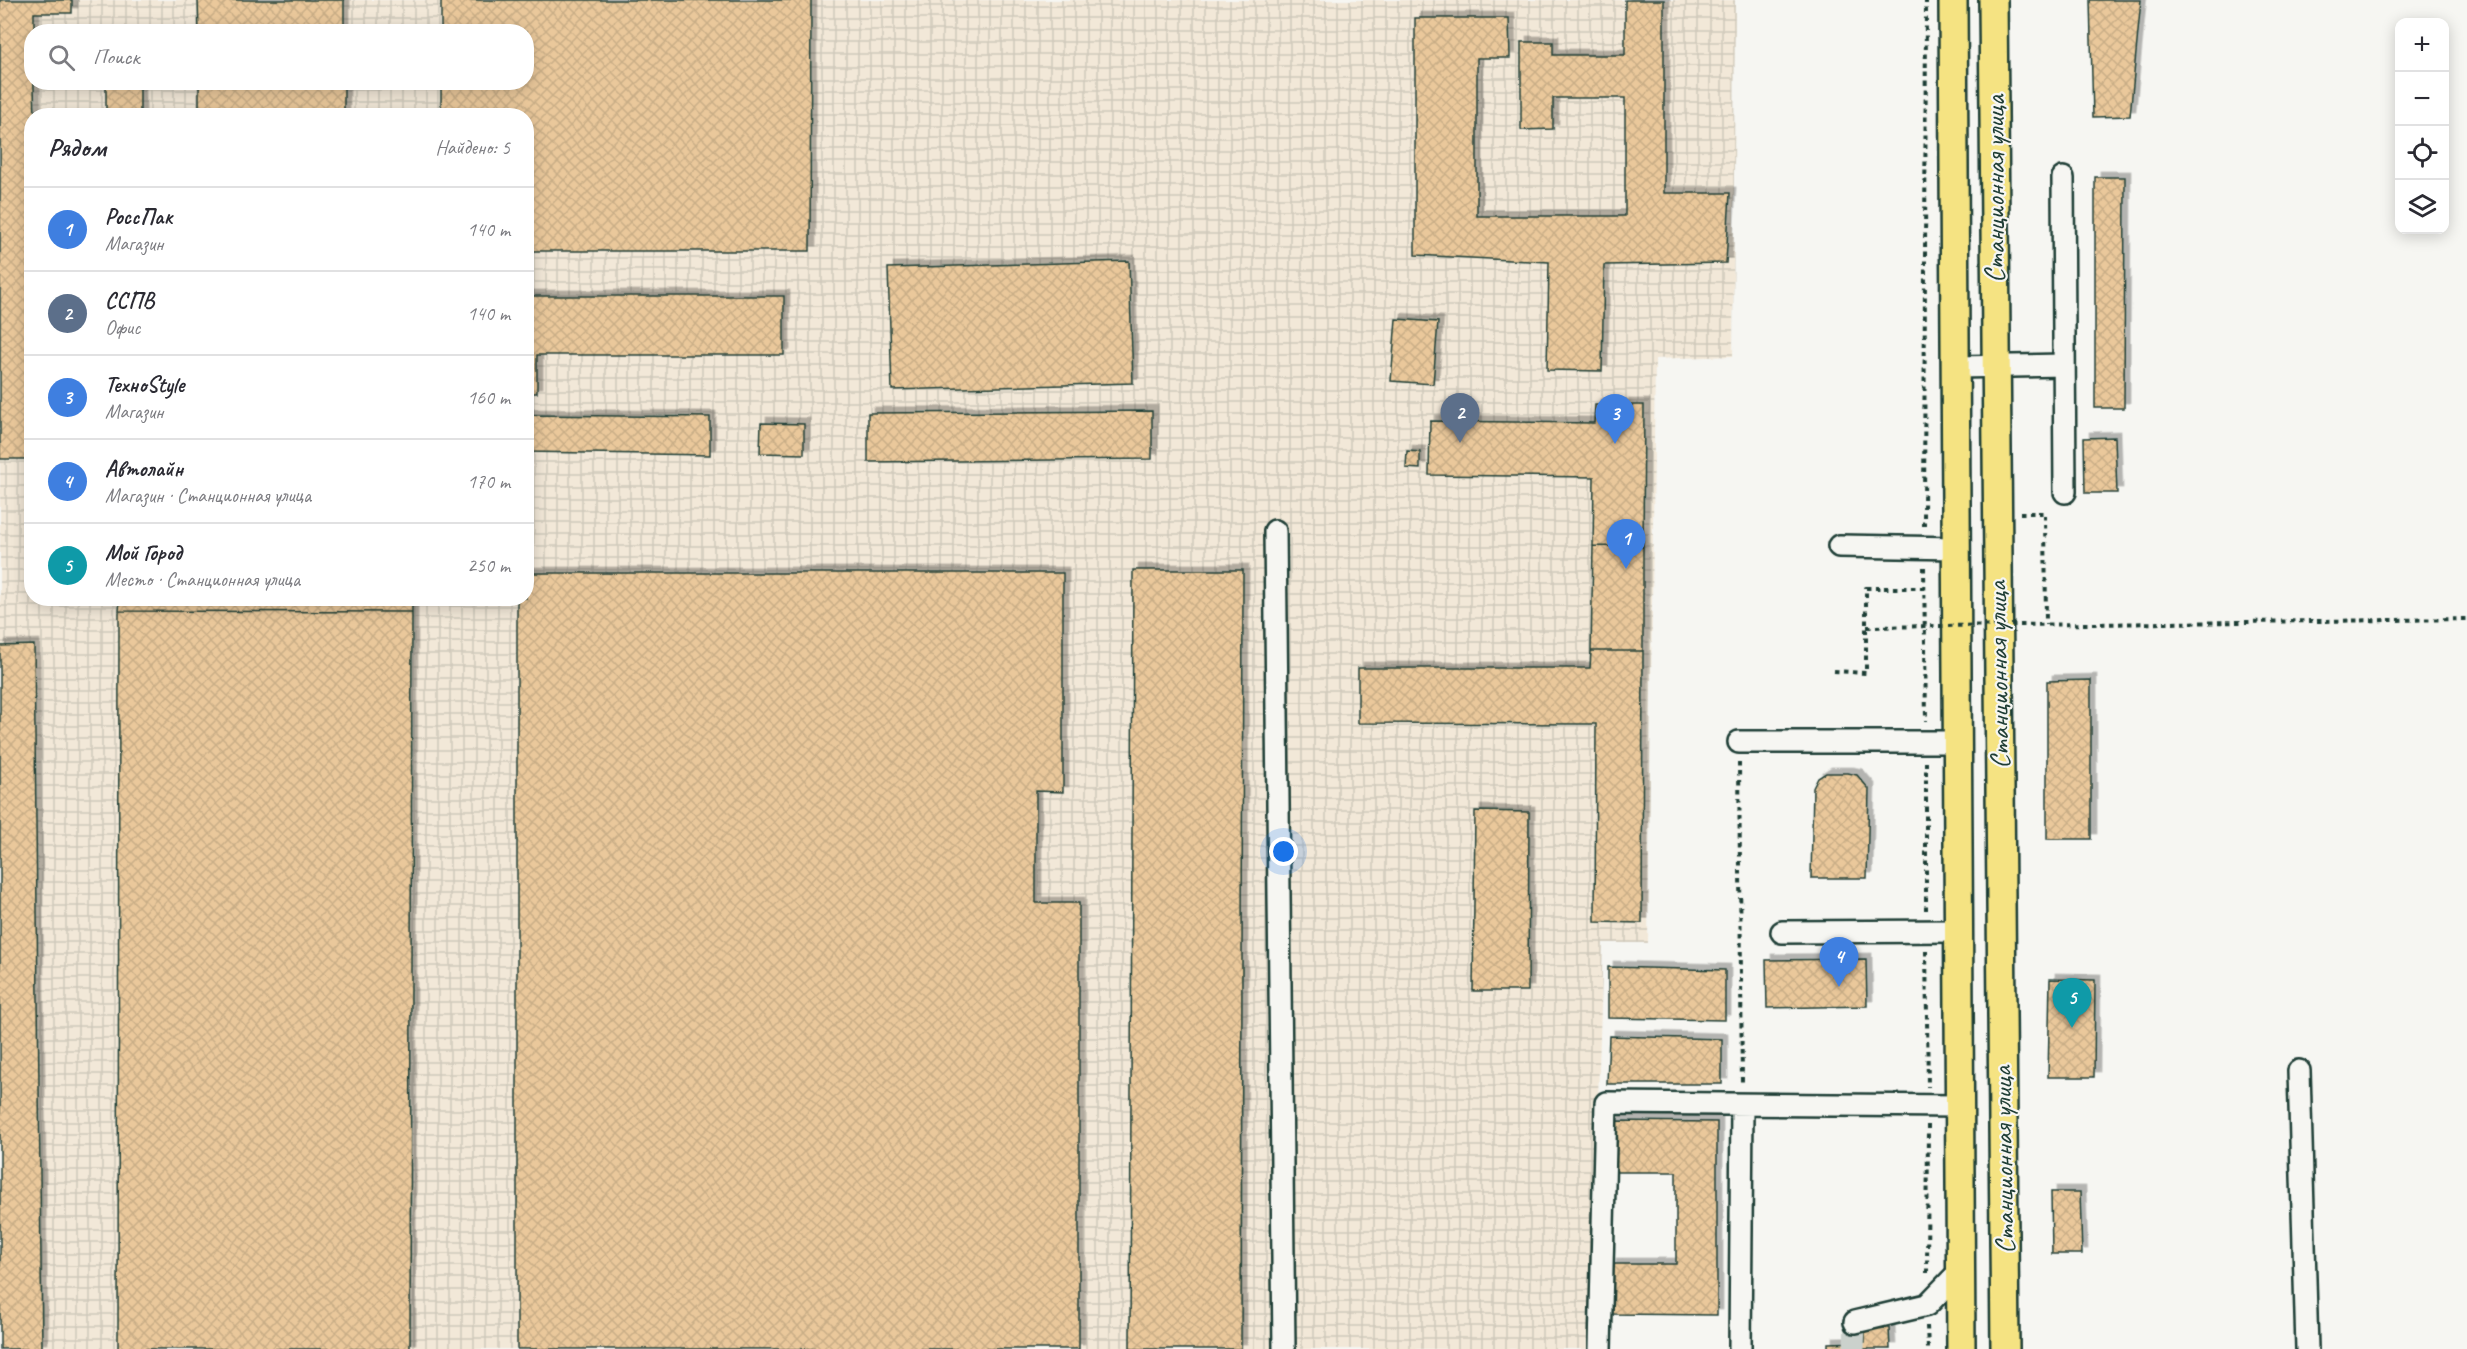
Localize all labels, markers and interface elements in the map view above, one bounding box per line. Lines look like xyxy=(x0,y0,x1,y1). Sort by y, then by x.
map controls xyxy=(2395,18,2449,234)
button: + xyxy=(2395,18,2449,72)
search box xyxy=(24,24,534,90)
icon: search xyxy=(45,41,78,74)
text: Поиск xyxy=(93,43,139,71)
button: − xyxy=(2395,72,2449,126)
street label: Станционная улица xyxy=(1977,93,2012,283)
button: locate xyxy=(2395,126,2449,180)
text: Рядом xyxy=(48,131,106,164)
text: Найдено: 5 xyxy=(435,135,510,160)
button: layers xyxy=(2395,180,2449,234)
text: РоссПак xyxy=(105,203,173,231)
text: 1 xyxy=(63,217,72,242)
text: 140 m xyxy=(467,217,510,242)
text: Магазин xyxy=(105,231,163,256)
text: ССПВ xyxy=(105,287,154,315)
text: 2 xyxy=(63,301,72,326)
text: 140 m xyxy=(467,301,510,326)
text: Офис xyxy=(105,315,140,340)
text: ТехноStyle xyxy=(105,371,184,399)
text: 3 xyxy=(63,385,72,410)
text: 160 m xyxy=(467,385,510,410)
pin: 2 xyxy=(1440,394,1480,443)
pin: 3 xyxy=(1596,394,1634,444)
text: Магазин xyxy=(105,399,163,424)
text: Автолайн xyxy=(105,455,183,483)
text: 4 xyxy=(63,469,72,494)
text: 170 m xyxy=(467,469,510,494)
text: Магазин · Станционная улица xyxy=(105,483,311,508)
pin: 1 xyxy=(1606,520,1646,569)
text: Мой Город xyxy=(105,539,182,567)
text: 5 xyxy=(63,553,72,578)
text: 250 m xyxy=(467,553,510,578)
text: Место · Станционная улица xyxy=(105,567,300,592)
street label: Станционная улица xyxy=(1979,579,2017,769)
your location xyxy=(1269,837,1298,866)
pin: 4 xyxy=(1820,938,1858,987)
pin: 5 xyxy=(2052,978,2092,1028)
street label: Станционная улица xyxy=(1984,1064,2022,1254)

